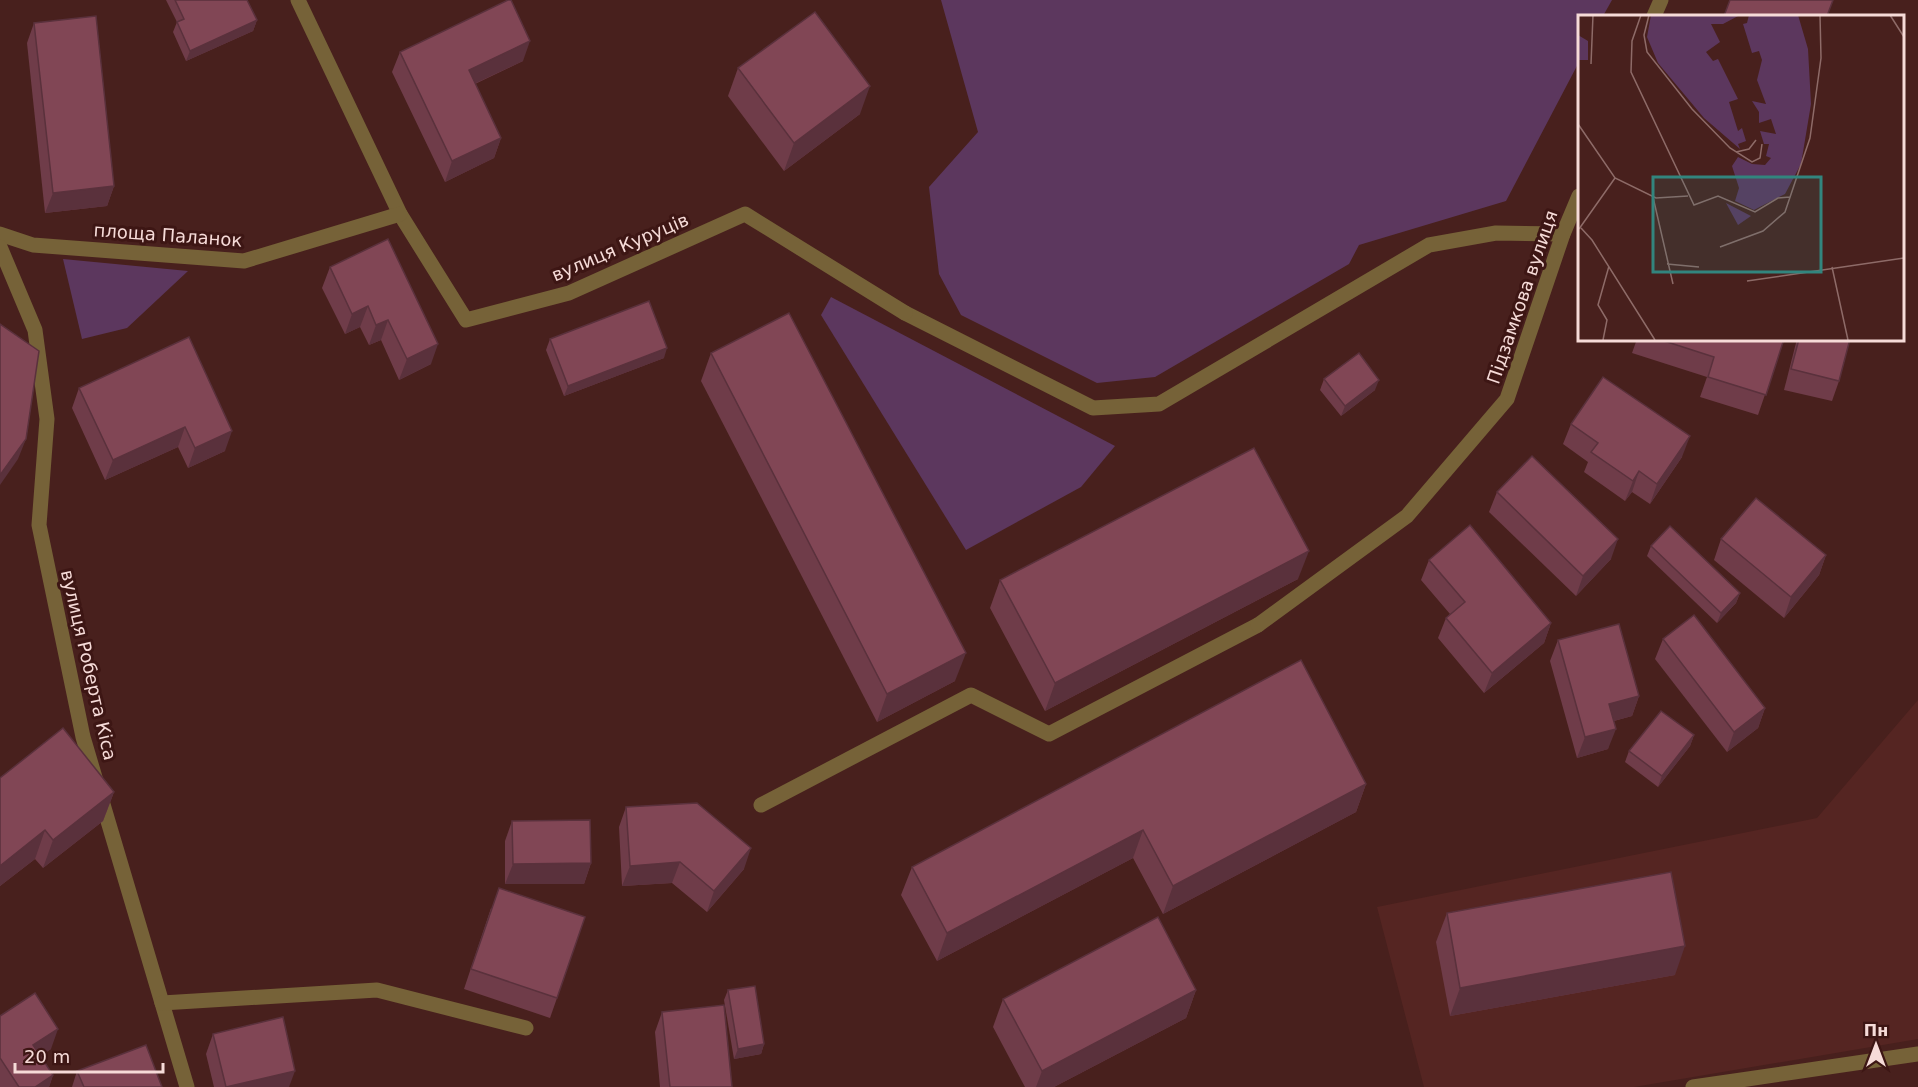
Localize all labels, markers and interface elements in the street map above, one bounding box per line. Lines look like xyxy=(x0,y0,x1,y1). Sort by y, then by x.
inset map xyxy=(1578,15,1903,340)
street label: Підзамкова вулиця xyxy=(1482,208,1562,386)
street label: вулиця Куруців xyxy=(548,209,692,285)
street label: площа Паланок xyxy=(93,219,243,251)
street label: вулиця Роберта Кіса xyxy=(57,568,121,762)
north arrow xyxy=(1846,1015,1906,1075)
text: Пн xyxy=(1864,1021,1888,1040)
scale bar xyxy=(15,1036,164,1074)
text: 20 m xyxy=(24,1046,70,1067)

